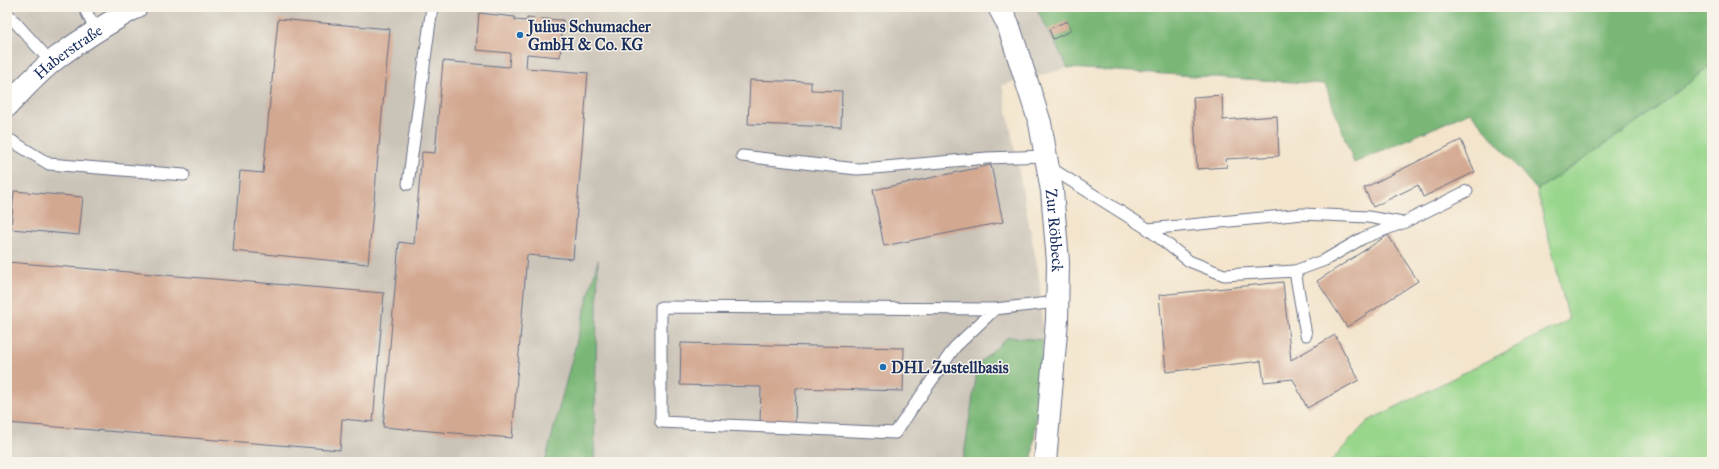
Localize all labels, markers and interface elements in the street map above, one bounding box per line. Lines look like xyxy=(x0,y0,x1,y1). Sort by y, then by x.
place label: Julius Schumacher GmbH & Co. KG xyxy=(526,17,652,54)
street label: Haberstraße xyxy=(30,20,106,83)
marker: Julius Schumacher GmbH & Co. KG xyxy=(515,30,525,40)
street label: Zur Röbbeck xyxy=(1042,188,1067,273)
place label: DHL Zustellbasis xyxy=(891,358,1009,377)
marker: DHL Zustellbasis xyxy=(878,362,888,372)

